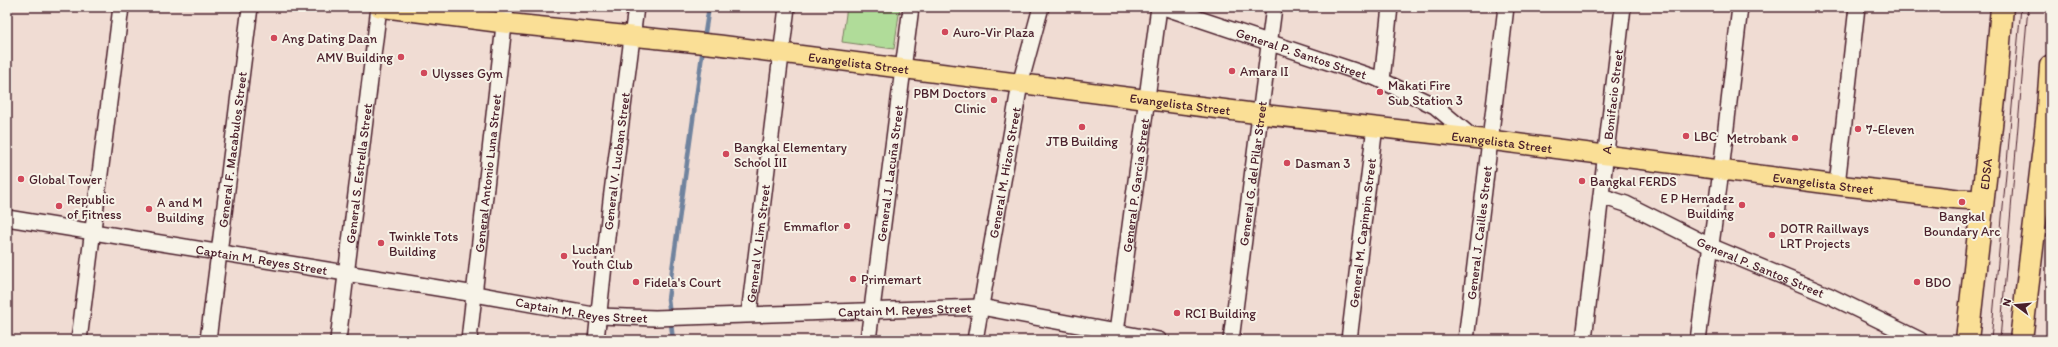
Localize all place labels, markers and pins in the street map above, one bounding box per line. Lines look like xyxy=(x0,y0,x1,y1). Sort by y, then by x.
place label: Auro-Vir Plaza xyxy=(953,25,1035,40)
marker: Auro-Vir Plaza xyxy=(940,27,950,37)
place label: Ang Dating Daan xyxy=(282,31,378,46)
marker: Ang Dating Daan xyxy=(269,33,279,43)
place label: AMV Building xyxy=(317,50,393,65)
marker: AMV Building xyxy=(396,52,406,62)
place label: Amara II xyxy=(1240,64,1289,79)
place label: Ulysses Gym xyxy=(432,66,503,81)
marker: Amara II xyxy=(1227,66,1237,76)
marker: Ulysses Gym xyxy=(419,68,429,78)
place label: Makati Fire Sub Station 3 xyxy=(1388,78,1463,108)
place label: PBM Doctors Clinic xyxy=(914,86,986,116)
marker: Makati Fire Sub Station 3 xyxy=(1375,87,1385,97)
marker: PBM Doctors Clinic xyxy=(989,95,999,105)
marker: JTB Building xyxy=(1077,122,1087,132)
place label: 7-Eleven xyxy=(1866,122,1915,137)
marker: 7-Eleven xyxy=(1853,124,1863,134)
place label: LBC xyxy=(1694,129,1717,144)
marker: LBC xyxy=(1681,131,1691,141)
place label: Metrobank xyxy=(1727,131,1787,146)
marker: Metrobank xyxy=(1790,133,1800,143)
place label: JTB Building xyxy=(1046,134,1118,149)
place label: Bangkal Elementary School III xyxy=(734,140,847,170)
marker: Bangkal Elementary School III xyxy=(721,149,731,159)
place label: Dasman 3 xyxy=(1295,156,1350,171)
marker: Dasman 3 xyxy=(1282,158,1292,168)
place label: Global Tower xyxy=(29,172,102,187)
marker: Global Tower xyxy=(16,174,26,184)
place label: Bangkal FERDS xyxy=(1590,174,1677,189)
marker: Bangkal FERDS xyxy=(1577,176,1587,186)
place label: E P Hernadez Building xyxy=(1660,191,1734,221)
place label: Republic of Fitness xyxy=(67,192,122,222)
place label: A and M Building xyxy=(157,195,204,225)
marker: Bangkal Boundary Arc xyxy=(1957,197,1967,207)
marker: E P Hernadez Building xyxy=(1737,200,1747,210)
marker: Republic of Fitness xyxy=(54,201,64,211)
marker: A and M Building xyxy=(144,204,154,214)
place label: Bangkal Boundary Arc xyxy=(1924,209,2000,239)
place label: Emmaflor xyxy=(784,219,839,234)
marker: Emmaflor xyxy=(842,221,852,231)
place label: DOTR Raillways LRT Projects xyxy=(1780,221,1869,251)
place label: Twinkle Tots Building xyxy=(389,229,458,259)
marker: DOTR Raillways LRT Projects xyxy=(1767,230,1777,240)
marker: Twinkle Tots Building xyxy=(376,238,386,248)
place label: Lucban Youth Club xyxy=(572,242,633,272)
marker: Lucban Youth Club xyxy=(559,251,569,261)
place label: Primemart xyxy=(861,272,921,287)
marker: Primemart xyxy=(848,274,858,284)
place label: Fidela's Court xyxy=(644,275,721,290)
place label: BDO xyxy=(1925,275,1951,290)
marker: Fidela's Court xyxy=(631,277,641,287)
marker: BDO xyxy=(1912,277,1922,287)
place label: RCI Building xyxy=(1185,306,1256,321)
marker: RCI Building xyxy=(1172,308,1182,318)

